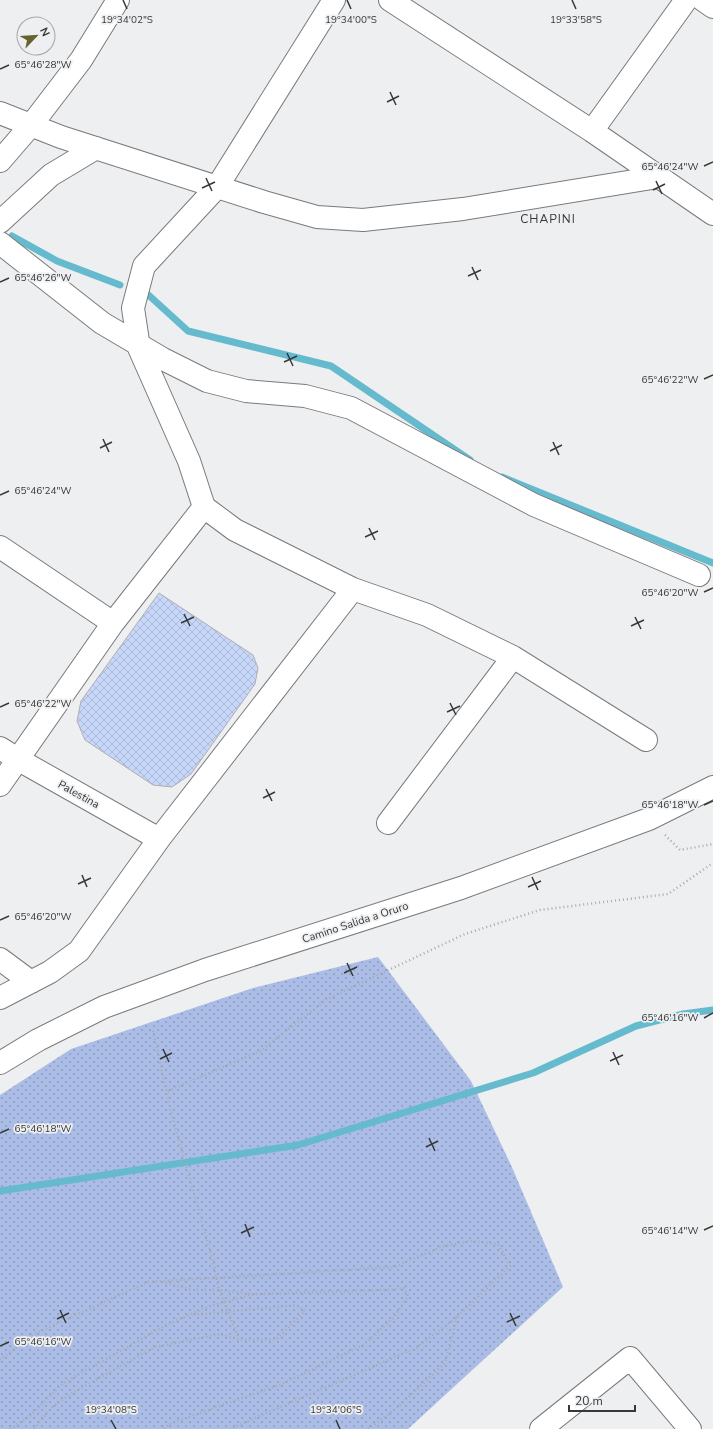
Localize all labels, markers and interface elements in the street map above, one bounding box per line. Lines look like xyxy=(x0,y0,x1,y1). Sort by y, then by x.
text: 19°34'02"S xyxy=(101,13,153,27)
text: 19°34'00"S xyxy=(325,13,377,27)
text: 19°33'58"S xyxy=(550,13,602,27)
north arrow xyxy=(16,16,56,56)
text: N xyxy=(36,25,53,39)
text: 65°46'28"W xyxy=(15,58,71,72)
text: 65°46'24"W xyxy=(642,160,698,174)
district label: CHAPINI xyxy=(520,211,576,227)
text: 65°46'26"W xyxy=(15,271,71,285)
text: 65°46'22"W xyxy=(642,373,698,387)
text: 65°46'24"W xyxy=(15,484,71,498)
text: 65°46'20"W xyxy=(642,586,698,600)
text: 65°46'22"W xyxy=(15,697,71,711)
street label: Palestina xyxy=(55,777,102,812)
text: 65°46'18"W xyxy=(642,798,698,812)
street label: Camino Salida a Oruro xyxy=(300,898,410,947)
text: 65°46'20"W xyxy=(15,910,71,924)
text: 65°46'16"W xyxy=(642,1011,698,1025)
text: 65°46'18"W xyxy=(15,1122,71,1136)
text: 65°46'14"W xyxy=(642,1224,698,1238)
text: 65°46'16"W xyxy=(15,1335,71,1349)
scale bar xyxy=(569,1387,635,1413)
text: 20 m xyxy=(575,1393,603,1409)
text: 19°34'08"S xyxy=(85,1403,137,1417)
text: 19°34'06"S xyxy=(310,1403,362,1417)

